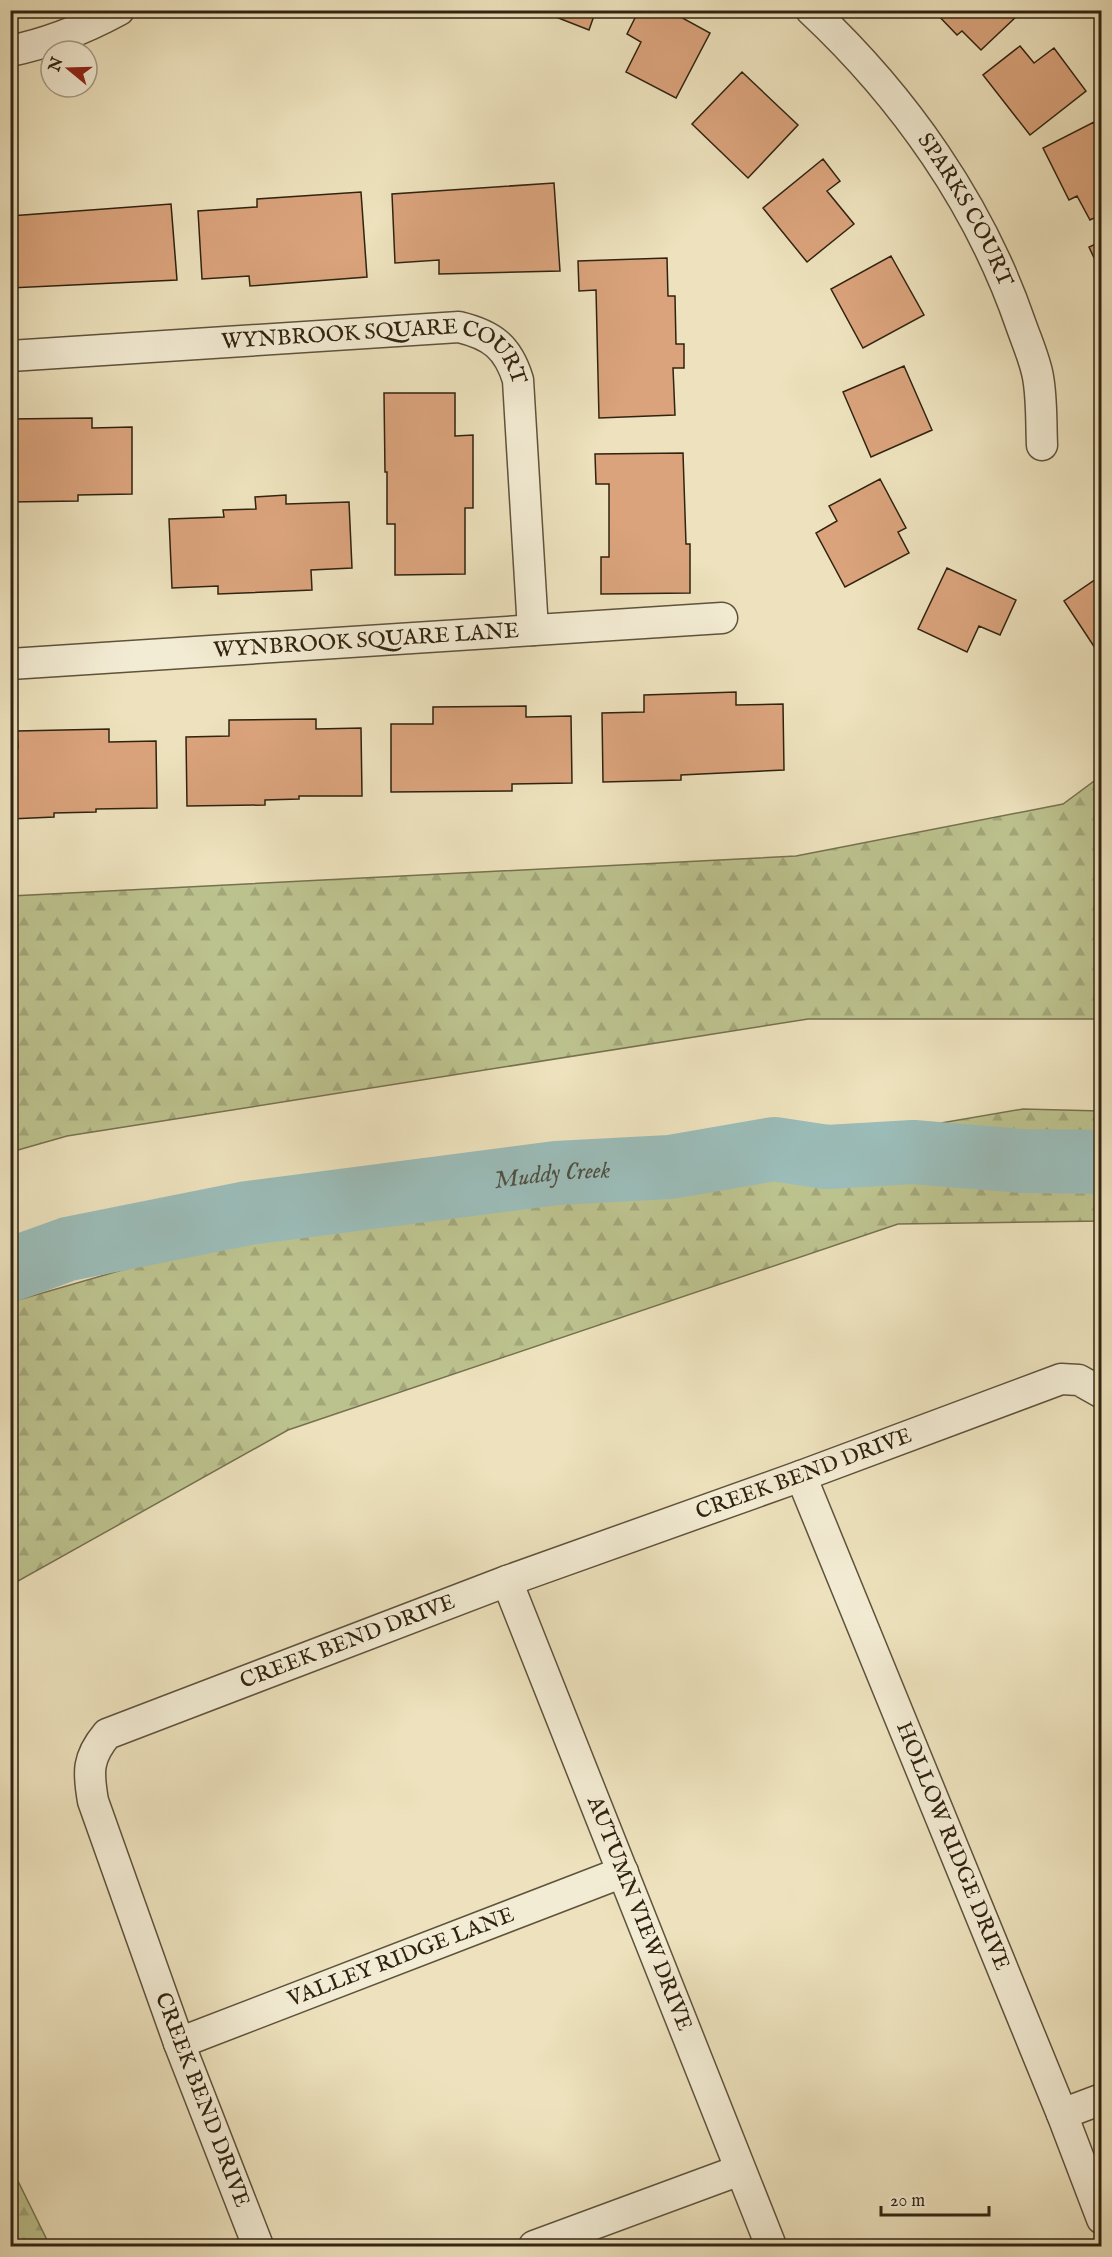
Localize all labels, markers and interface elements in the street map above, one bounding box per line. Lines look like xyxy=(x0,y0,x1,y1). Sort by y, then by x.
north arrow xyxy=(39,39,99,99)
text: N xyxy=(45,55,68,76)
street label: SPARKS COURT xyxy=(911,128,1019,291)
street label: WYNBROOK SQUARE COURT xyxy=(220,313,533,388)
street label: WYNBROOK SQUARE LANE xyxy=(212,617,520,665)
water label: Muddy Creek xyxy=(492,1155,612,1196)
street label: CREEK BEND DRIVE xyxy=(692,1422,916,1526)
street label: CREEK BEND DRIVE xyxy=(236,1588,459,1696)
street label: HOLLOW RIDGE DRIVE xyxy=(889,1718,1016,1975)
street label: AUTUMN VIEW DRIVE xyxy=(580,1791,698,2035)
street label: VALLEY RIDGE LANE xyxy=(283,1901,518,2014)
street label: CREEK BEND DRIVE xyxy=(148,1989,256,2211)
scale bar xyxy=(881,2179,989,2217)
text: 20 m xyxy=(890,2190,925,2213)

